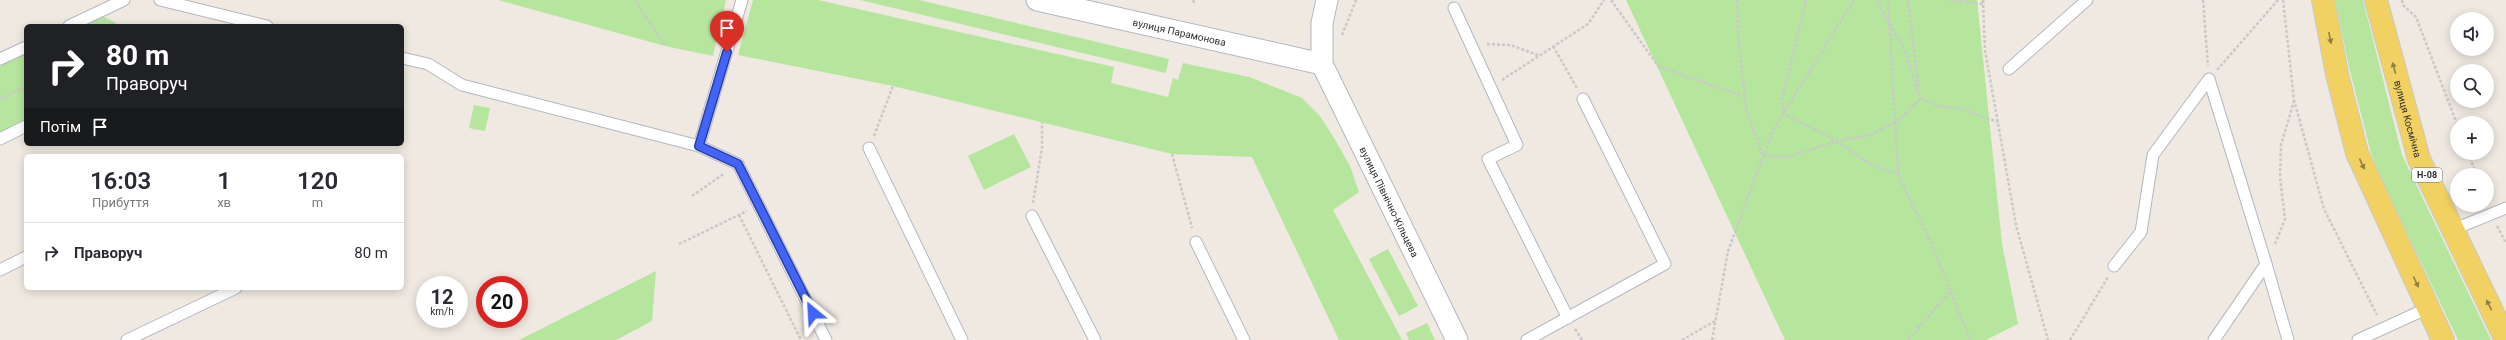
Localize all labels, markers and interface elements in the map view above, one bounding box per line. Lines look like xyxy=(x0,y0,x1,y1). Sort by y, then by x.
pin xyxy=(710,11,744,52)
map controls xyxy=(2450,12,2494,212)
button: sound xyxy=(2450,12,2494,56)
icon: arrive xyxy=(716,17,738,39)
street label: вулиця Парамонова xyxy=(1132,17,1227,48)
one-way arrow xyxy=(2327,32,2333,44)
text: 80 m xyxy=(106,39,169,72)
icon: right xyxy=(40,40,92,92)
one-way arrow xyxy=(2391,62,2397,74)
button: search xyxy=(2450,64,2494,108)
text: Праворуч xyxy=(106,73,188,94)
street label: вулиця Космічна xyxy=(2392,79,2423,159)
icon: arrive xyxy=(89,116,111,138)
button: + xyxy=(2450,116,2494,160)
text: Потім xyxy=(40,118,81,136)
street label: вулиця Північно-Кільцева xyxy=(1357,145,1421,259)
one-way arrow xyxy=(2359,158,2365,170)
text: 16:03 xyxy=(90,167,151,195)
text: 1 xyxy=(217,167,231,195)
text: 120 xyxy=(297,167,338,195)
road number: Н-08 xyxy=(2412,168,2442,182)
button: − xyxy=(2450,168,2494,212)
text: Прибуття xyxy=(92,195,149,210)
text: хв xyxy=(217,195,231,210)
text: m xyxy=(312,195,323,210)
icon: right xyxy=(40,242,62,264)
text: Праворуч xyxy=(74,244,142,262)
text: 80 m xyxy=(354,244,388,262)
speed limit sign: 20 xyxy=(476,276,528,328)
one-way arrow xyxy=(2413,277,2419,288)
text: 12 xyxy=(431,285,453,309)
position arrow xyxy=(792,292,834,334)
one-way arrow xyxy=(2486,299,2492,311)
text: km/h xyxy=(430,306,454,317)

